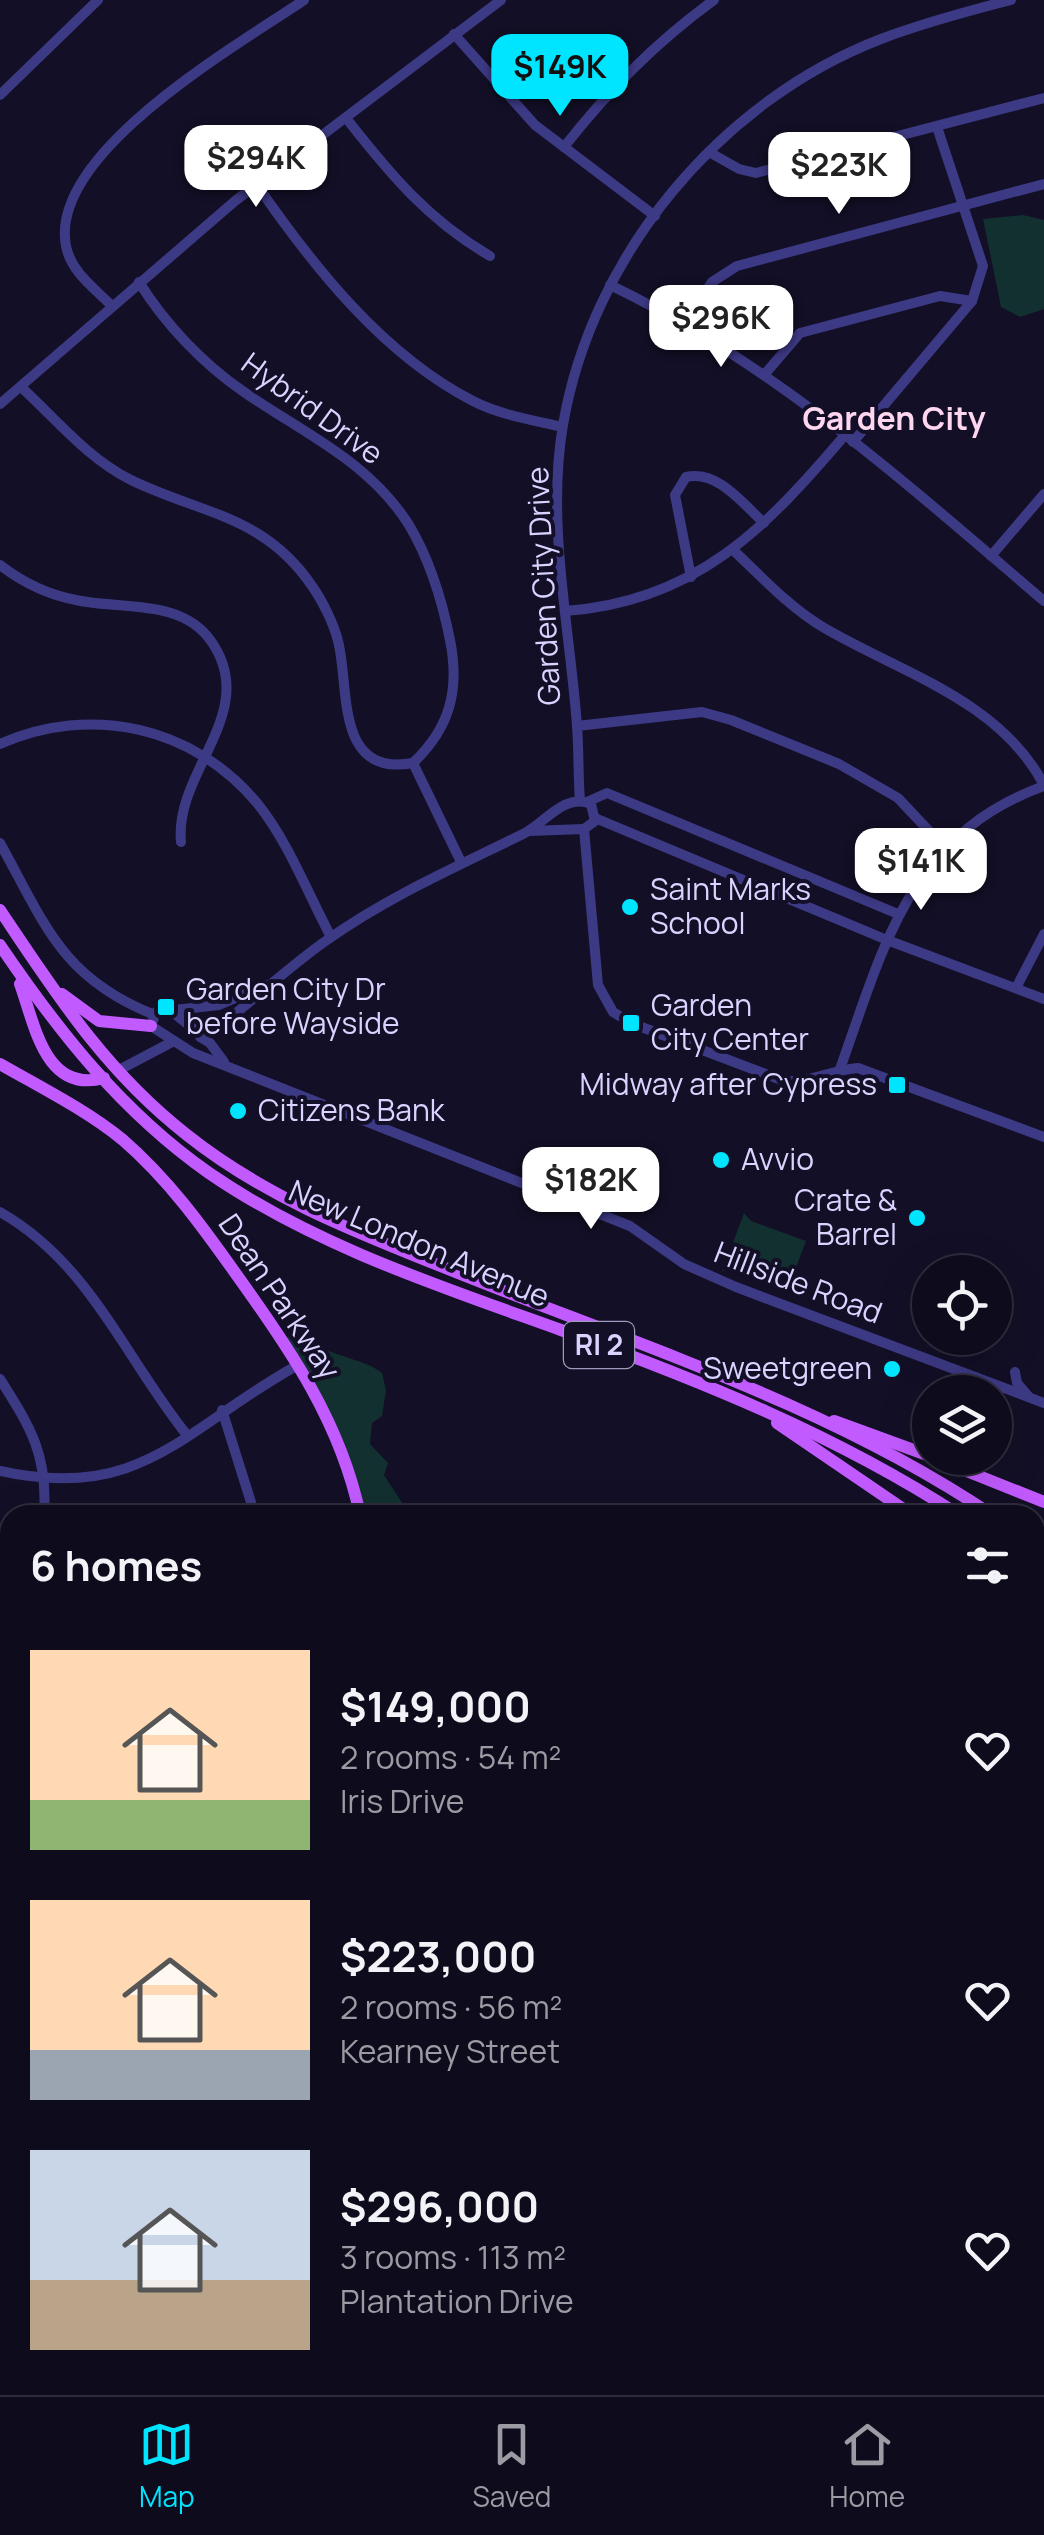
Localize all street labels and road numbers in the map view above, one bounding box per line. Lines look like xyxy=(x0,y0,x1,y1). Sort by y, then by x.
street label: Hybrid Drive xyxy=(234,342,392,473)
street label: Garden City Drive xyxy=(516,466,569,706)
street label: New London Avenue xyxy=(283,1169,556,1316)
street label: Dean Parkway xyxy=(210,1205,351,1387)
street label: Hillside Road xyxy=(709,1231,888,1332)
road number: RI 2 xyxy=(564,1322,634,1368)

